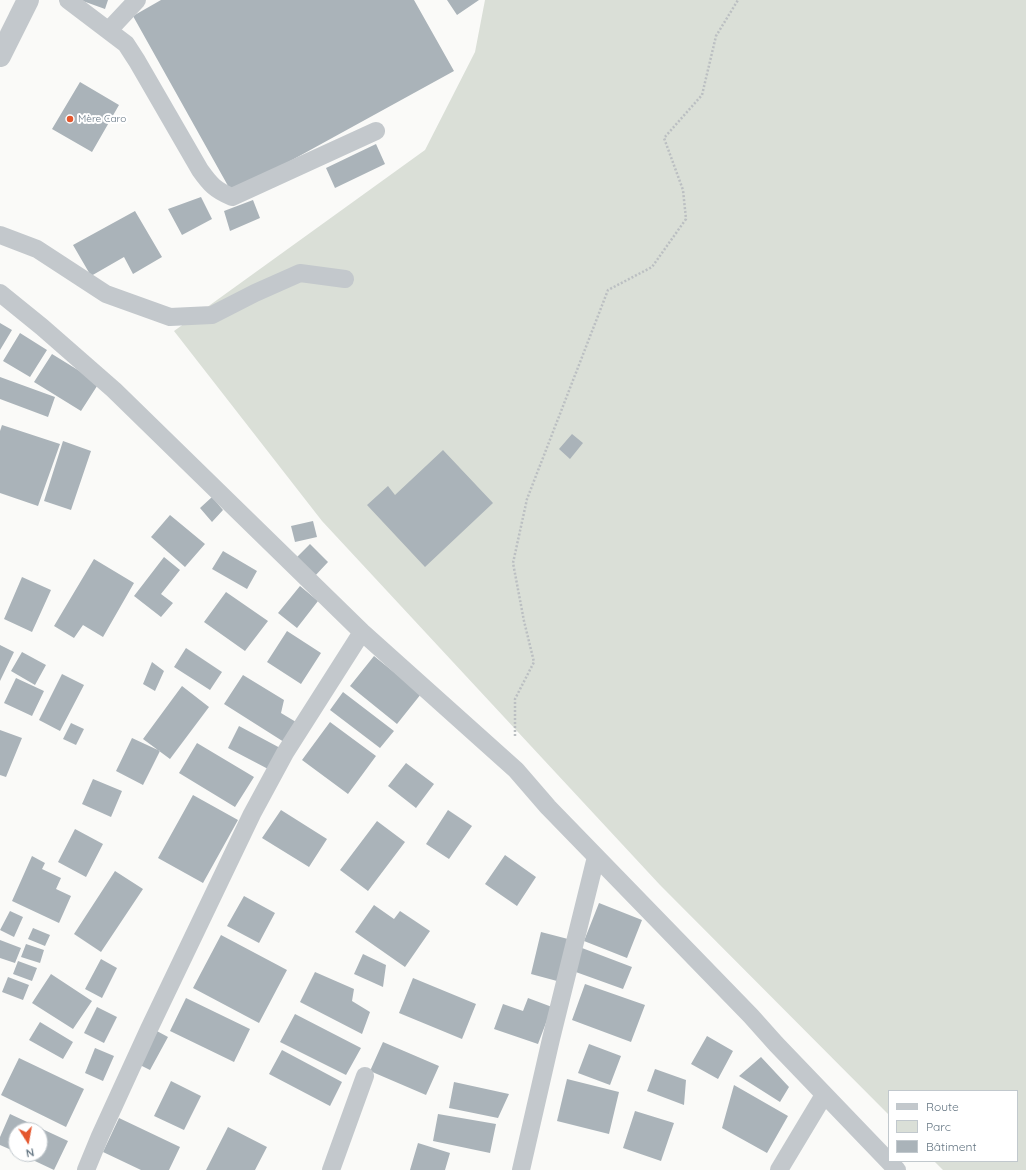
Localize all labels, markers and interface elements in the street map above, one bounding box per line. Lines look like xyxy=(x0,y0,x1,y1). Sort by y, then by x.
place label: Mère Caro xyxy=(78,113,126,125)
marker: Mère Caro xyxy=(65,114,75,124)
legend xyxy=(888,1090,1018,1162)
text: Route xyxy=(926,1099,959,1114)
text: Parc xyxy=(926,1119,951,1134)
north arrow xyxy=(8,1122,48,1162)
text: Bâtiment xyxy=(926,1139,976,1154)
text: N xyxy=(25,1145,35,1160)

